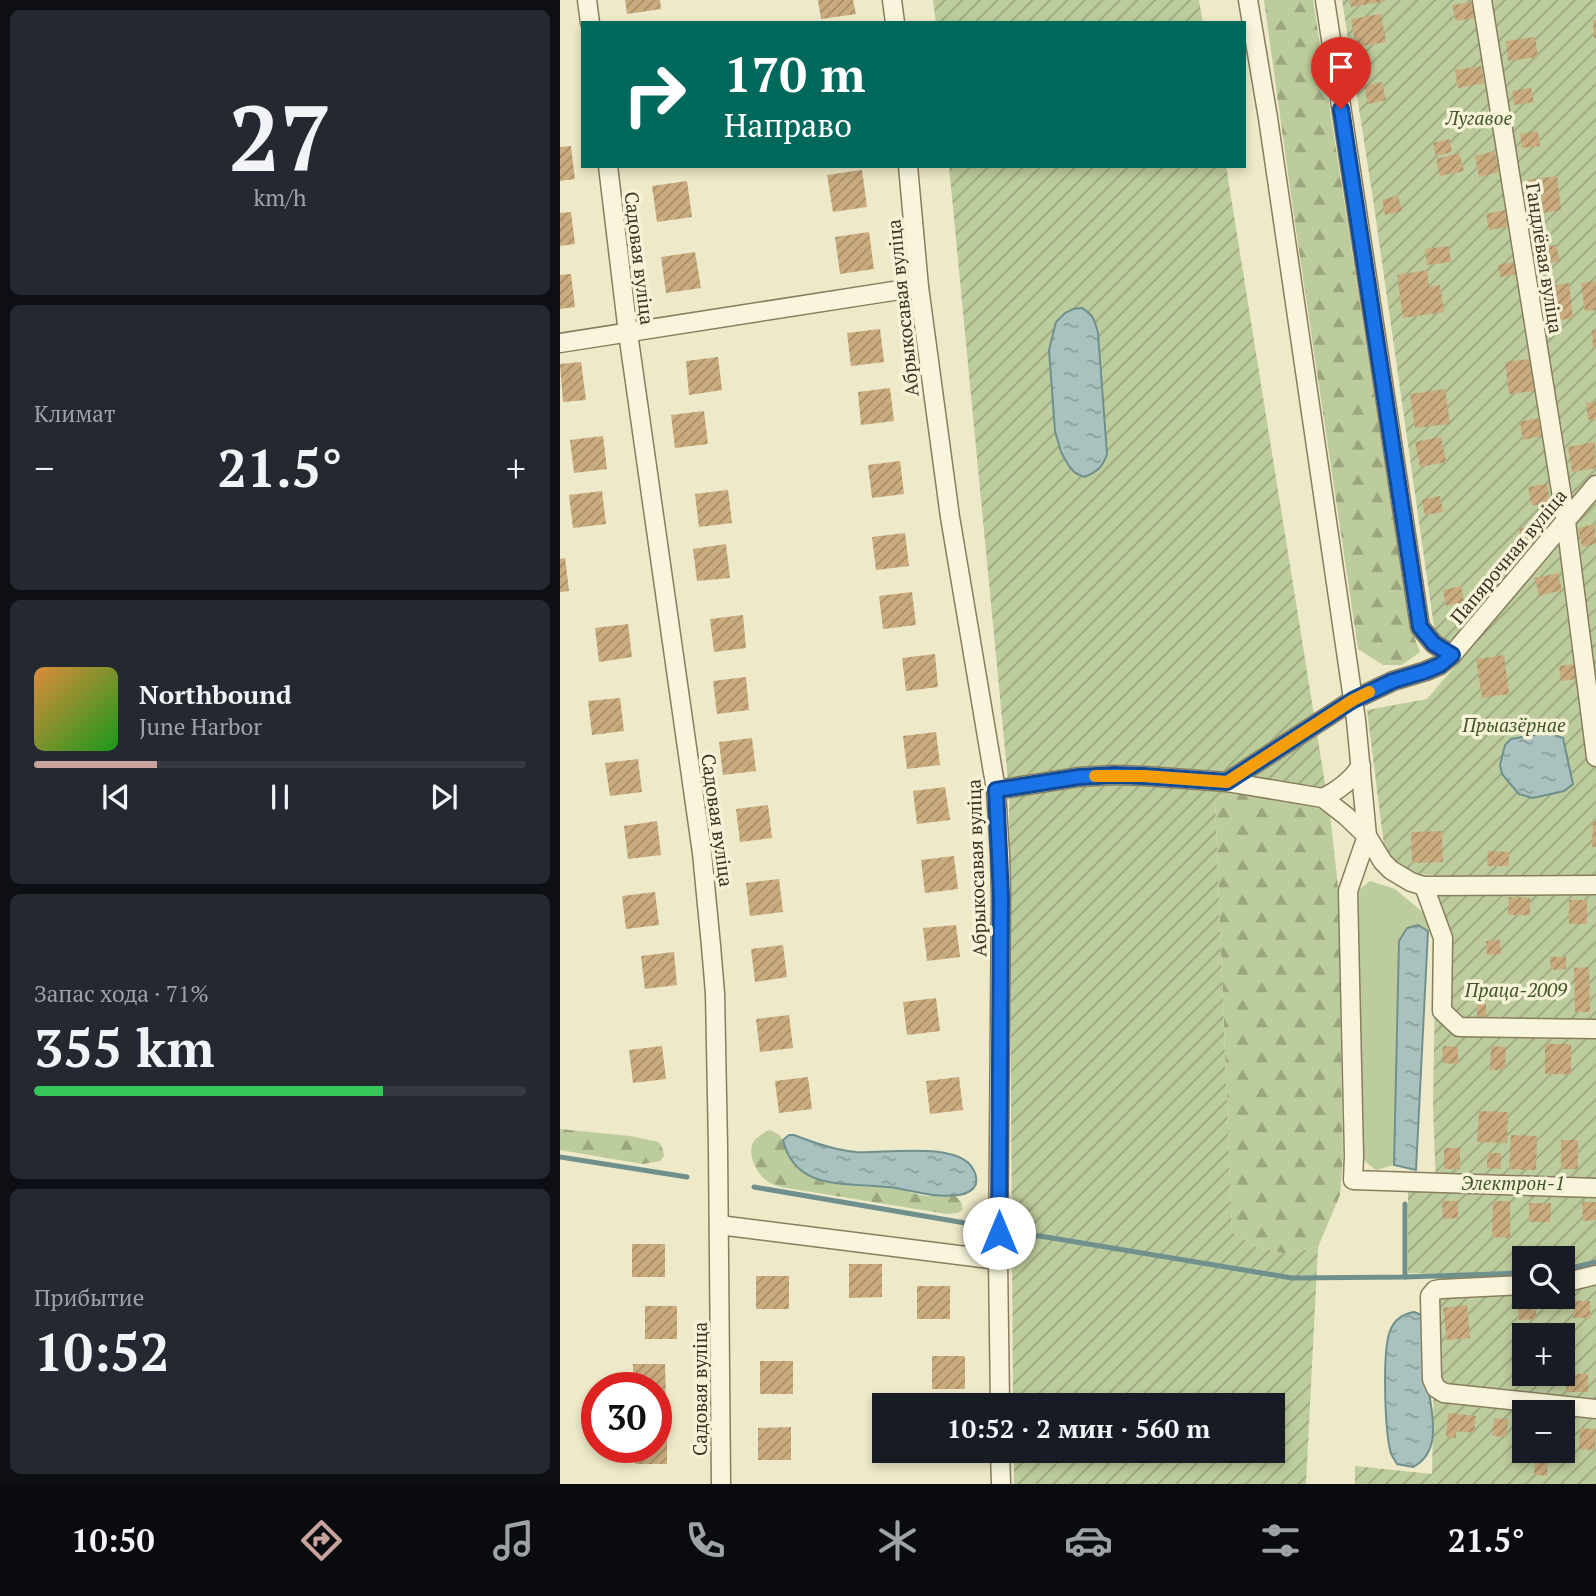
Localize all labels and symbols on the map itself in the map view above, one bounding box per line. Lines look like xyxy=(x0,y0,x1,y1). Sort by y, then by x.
pin xyxy=(1311,37,1371,109)
park label: Лугавое xyxy=(1445,105,1512,130)
street label: Гандлёвая вуліца xyxy=(1521,181,1569,335)
street label: Садовая вуліца xyxy=(619,190,661,326)
street label: Абрыкосавая вуліца xyxy=(880,218,924,398)
street label: Папярочная вуліца xyxy=(1444,483,1572,629)
park label: Прыазёрнае xyxy=(1461,712,1566,737)
street label: Садовая вуліца xyxy=(696,752,740,888)
street label: Абрыкосавая вуліца xyxy=(960,778,992,957)
park label: Праца-2009 xyxy=(1464,977,1567,1002)
park label: Электрон-1 xyxy=(1461,1170,1565,1195)
position arrow xyxy=(962,1196,1036,1270)
street label: Садовая вуліца xyxy=(687,1322,712,1456)
speed limit sign: 30 xyxy=(581,1372,672,1463)

